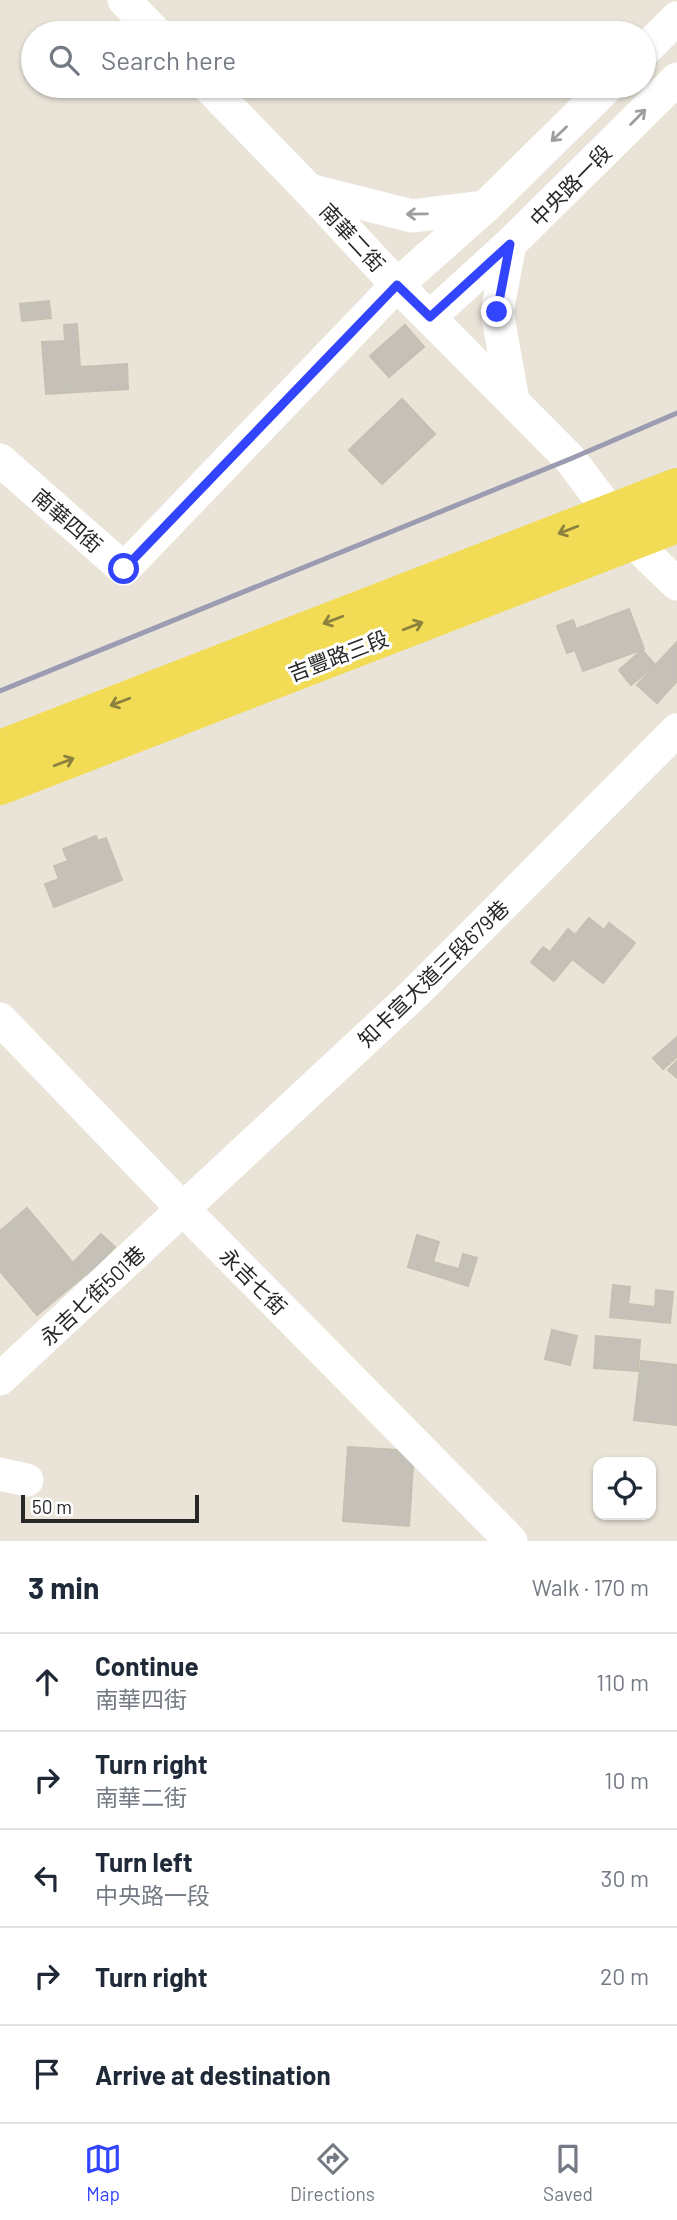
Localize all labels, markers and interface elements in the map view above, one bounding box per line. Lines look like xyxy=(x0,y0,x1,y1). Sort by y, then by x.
search box xyxy=(21,21,656,98)
icon: search xyxy=(45,41,83,79)
text: Search here xyxy=(101,44,236,75)
one-way arrow xyxy=(630,109,647,126)
one-way arrow xyxy=(551,125,568,142)
street label: 中央路一段 xyxy=(524,139,616,231)
street label: 南華二街 xyxy=(315,198,391,276)
one-way arrow xyxy=(406,207,429,221)
route end xyxy=(481,296,512,327)
street label: 南華四街 xyxy=(28,483,108,557)
one-way arrow xyxy=(557,524,579,537)
route start xyxy=(108,553,139,584)
one-way arrow xyxy=(322,615,344,628)
one-way arrow xyxy=(401,619,423,631)
street label: 吉豐路三段 xyxy=(285,625,391,685)
one-way arrow xyxy=(110,697,132,710)
one-way arrow xyxy=(52,754,74,767)
street label: 知卡宣大道三段679巷 xyxy=(352,895,514,1051)
street label: 永吉七街501巷 xyxy=(34,1240,150,1350)
street label: 永吉七街 xyxy=(215,1242,293,1320)
map controls xyxy=(593,1457,656,1520)
button: locate xyxy=(593,1457,656,1520)
scale bar xyxy=(21,1492,200,1524)
text: 50 m xyxy=(32,1495,72,1518)
text: 3 min xyxy=(28,1569,99,1605)
text: Walk · 170 m xyxy=(532,1573,649,1601)
text: Continue xyxy=(95,1650,199,1681)
icon: ahead xyxy=(28,1663,66,1701)
text: 110 m xyxy=(596,1668,649,1696)
text: 南華四街 xyxy=(95,1685,187,1713)
text: Turn right xyxy=(95,1748,208,1779)
icon: right xyxy=(28,1761,66,1799)
text: 10 m xyxy=(604,1766,649,1794)
text: 南華二街 xyxy=(95,1783,187,1811)
text: Turn left xyxy=(95,1846,193,1877)
icon: left xyxy=(28,1859,66,1897)
text: 30 m xyxy=(601,1864,649,1892)
text: 中央路一段 xyxy=(95,1881,210,1909)
icon: right xyxy=(28,1957,66,1995)
text: Turn right xyxy=(95,1961,208,1992)
text: 20 m xyxy=(600,1962,649,1990)
icon: arrive xyxy=(28,2055,66,2093)
text: Arrive at destination xyxy=(95,2059,331,2090)
tab: Map xyxy=(84,2140,122,2205)
tab: Directions xyxy=(290,2140,375,2205)
tab: Saved xyxy=(543,2140,593,2205)

